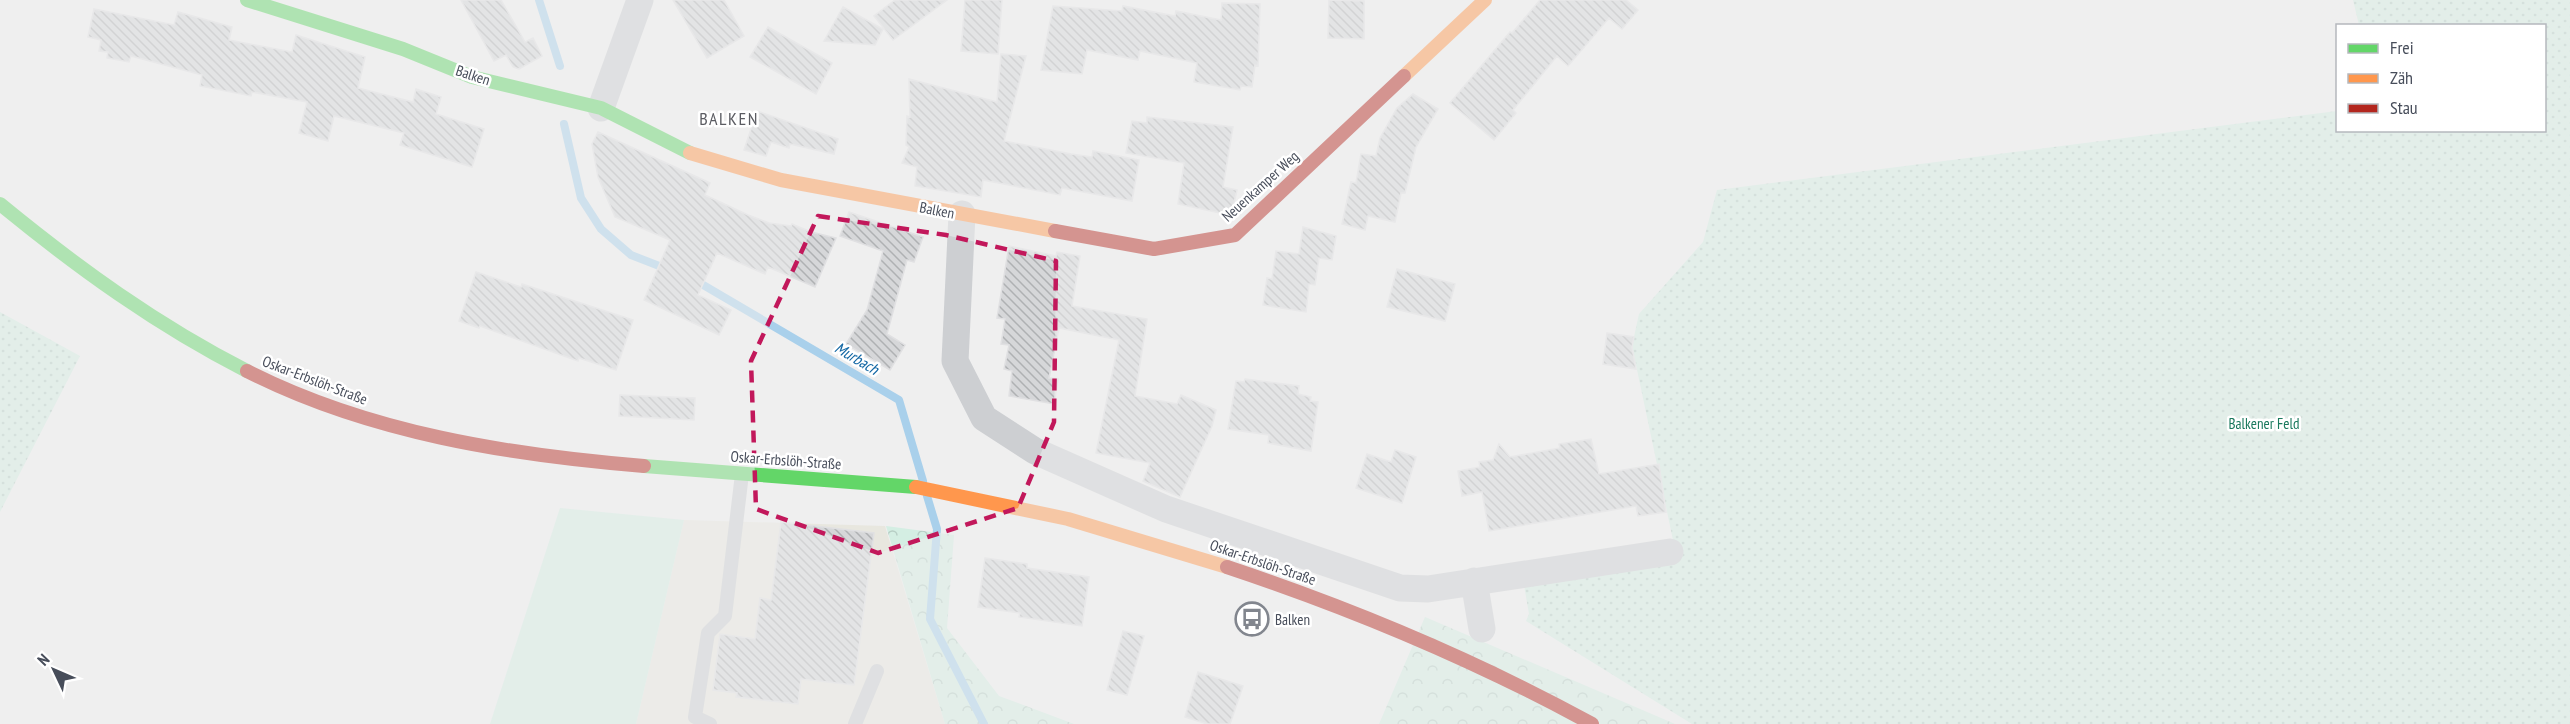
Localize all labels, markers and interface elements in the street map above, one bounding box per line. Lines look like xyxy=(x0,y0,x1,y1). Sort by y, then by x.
legend xyxy=(2336,24,2546,132)
text: Frei xyxy=(2390,36,2414,59)
street label: Balken xyxy=(453,61,493,89)
text: Zäh xyxy=(2390,66,2413,89)
text: Stau xyxy=(2390,96,2418,119)
district label: BALKEN xyxy=(699,107,759,130)
street label: Neuenkamper Weg xyxy=(1218,146,1302,226)
street label: Balken xyxy=(918,197,956,223)
water label: Murbach xyxy=(831,337,883,379)
street label: Oskar-Erbslöh-Straße xyxy=(260,351,370,409)
park label: Balkener Feld xyxy=(2229,414,2299,433)
street label: Oskar-Erbslöh-Straße xyxy=(730,447,842,473)
street label: Oskar-Erbslöh-Straße xyxy=(1208,535,1318,589)
bus stop icon: Balken xyxy=(1234,601,1270,637)
place label: Balken xyxy=(1275,610,1310,629)
north arrow xyxy=(24,640,84,700)
text: N xyxy=(33,650,53,670)

